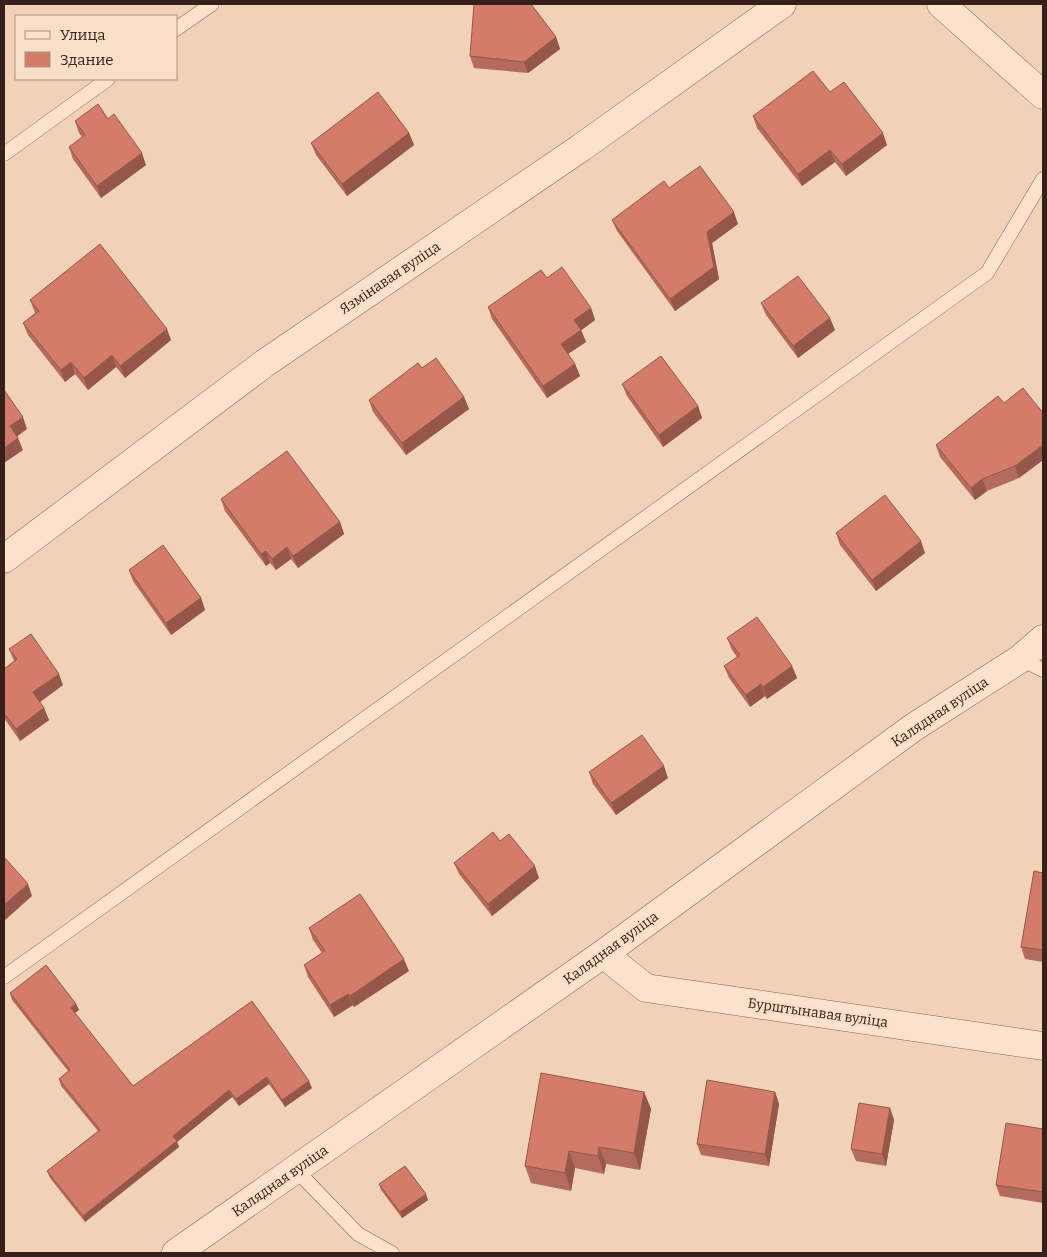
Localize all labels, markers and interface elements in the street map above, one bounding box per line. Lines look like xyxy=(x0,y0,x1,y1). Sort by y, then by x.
legend xyxy=(15,15,178,80)
text: Улица xyxy=(60,26,106,44)
text: Здание xyxy=(60,51,114,69)
street label: Язмінавая вуліца xyxy=(337,238,444,318)
street label: Калядная вуліца xyxy=(888,673,992,751)
street label: Калядная вуліца xyxy=(560,908,662,988)
street label: Бурштынавая вуліца xyxy=(747,995,890,1031)
street label: Калядная вуліца xyxy=(229,1141,331,1220)

